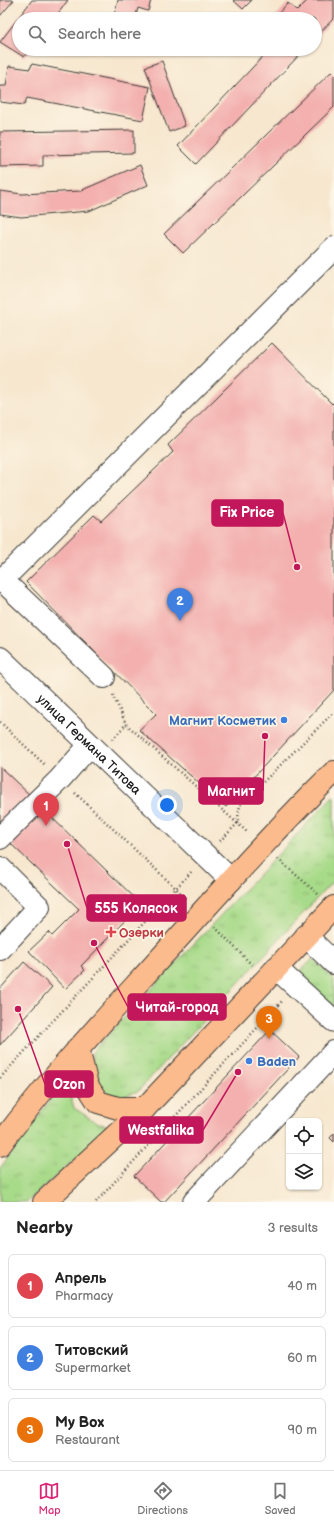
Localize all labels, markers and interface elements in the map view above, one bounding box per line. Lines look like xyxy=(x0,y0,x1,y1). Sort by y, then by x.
search box xyxy=(12,12,322,56)
icon: search xyxy=(26,23,48,45)
text: Search here xyxy=(58,25,141,44)
callout: Fix Price xyxy=(212,500,283,526)
text: Fix Price xyxy=(220,504,274,521)
pin: 2 xyxy=(167,588,193,621)
street label: улица Германа Титова xyxy=(33,691,144,798)
place label: Магнит Косметик xyxy=(169,713,277,729)
marker: Магнит Косметик xyxy=(279,715,289,725)
callout: Магнит xyxy=(199,778,263,804)
text: Магнит xyxy=(207,783,255,800)
pin: 1 xyxy=(33,793,59,826)
your location xyxy=(157,795,177,815)
callout: 555 Колясок xyxy=(87,895,186,921)
text: 555 Колясок xyxy=(94,900,178,917)
place label: Озерки xyxy=(119,925,164,941)
marker: Озерки xyxy=(106,927,116,937)
callout: Читай-город xyxy=(128,994,226,1020)
text: Читай-город xyxy=(136,999,219,1016)
pin: 3 xyxy=(256,1006,282,1039)
place label: Baden xyxy=(257,1054,296,1070)
marker: Baden xyxy=(244,1056,254,1066)
callout: Ozon xyxy=(45,1071,93,1097)
text: Ozon xyxy=(53,1076,85,1093)
callout: Westfalika xyxy=(120,1117,203,1143)
map controls xyxy=(286,1118,322,1190)
button: locate xyxy=(286,1118,322,1154)
text: Westfalika xyxy=(128,1122,194,1139)
button: layers xyxy=(286,1154,322,1190)
text: Nearby xyxy=(16,1218,73,1238)
text: 3 results xyxy=(267,1220,318,1236)
text: Апрель xyxy=(55,1269,106,1288)
text: 1 xyxy=(27,1278,33,1294)
text: 40 m xyxy=(287,1278,317,1294)
text: Pharmacy xyxy=(55,1288,113,1304)
text: Титовский xyxy=(55,1341,128,1360)
text: 2 xyxy=(26,1350,34,1366)
text: 60 m xyxy=(287,1350,317,1366)
text: Supermarket xyxy=(55,1360,131,1376)
text: My Box xyxy=(55,1413,104,1432)
text: 3 xyxy=(26,1422,34,1438)
text: 90 m xyxy=(288,1422,317,1438)
text: Restaurant xyxy=(55,1432,120,1448)
tab: Map xyxy=(38,1480,61,1517)
tab: Directions xyxy=(137,1480,188,1517)
tab: Saved xyxy=(265,1480,296,1517)

